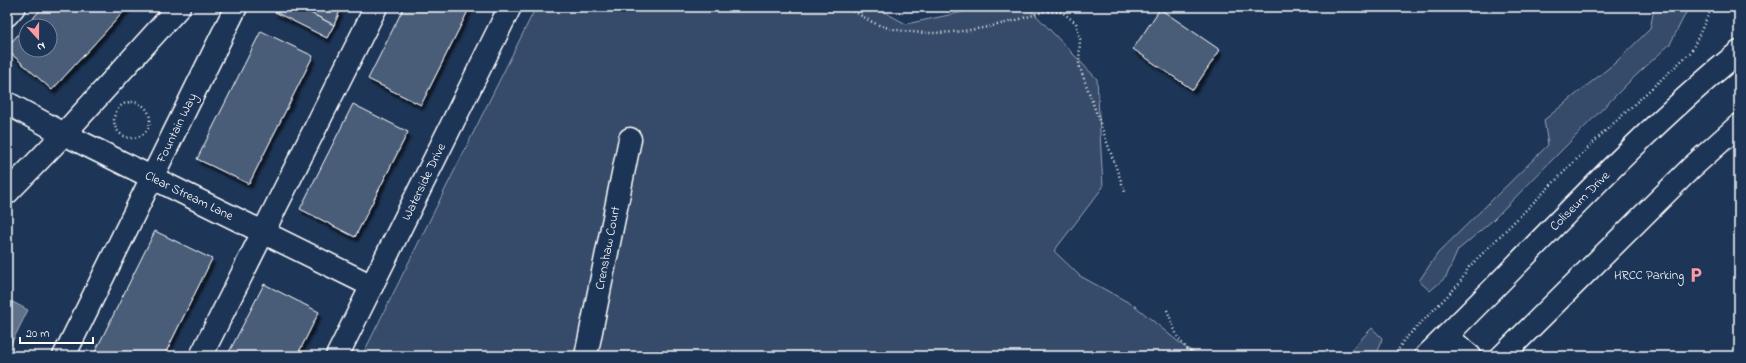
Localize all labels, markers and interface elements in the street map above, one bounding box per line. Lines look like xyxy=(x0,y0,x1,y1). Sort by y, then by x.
north arrow xyxy=(18,18,58,58)
text: N xyxy=(35,38,48,55)
street label: Fountain Way xyxy=(151,90,203,167)
street label: Waterside Drive xyxy=(397,140,451,224)
street label: Clear Stream Lane xyxy=(141,166,237,226)
street label: Coliseum Drive xyxy=(1546,166,1615,235)
street label: Crenshaw Court xyxy=(591,204,626,291)
place label: HRCC Parking xyxy=(1614,266,1684,286)
parking icon: HRCC Parking xyxy=(1687,266,1705,284)
scale bar xyxy=(20,319,93,345)
text: 20 m xyxy=(26,325,49,343)

